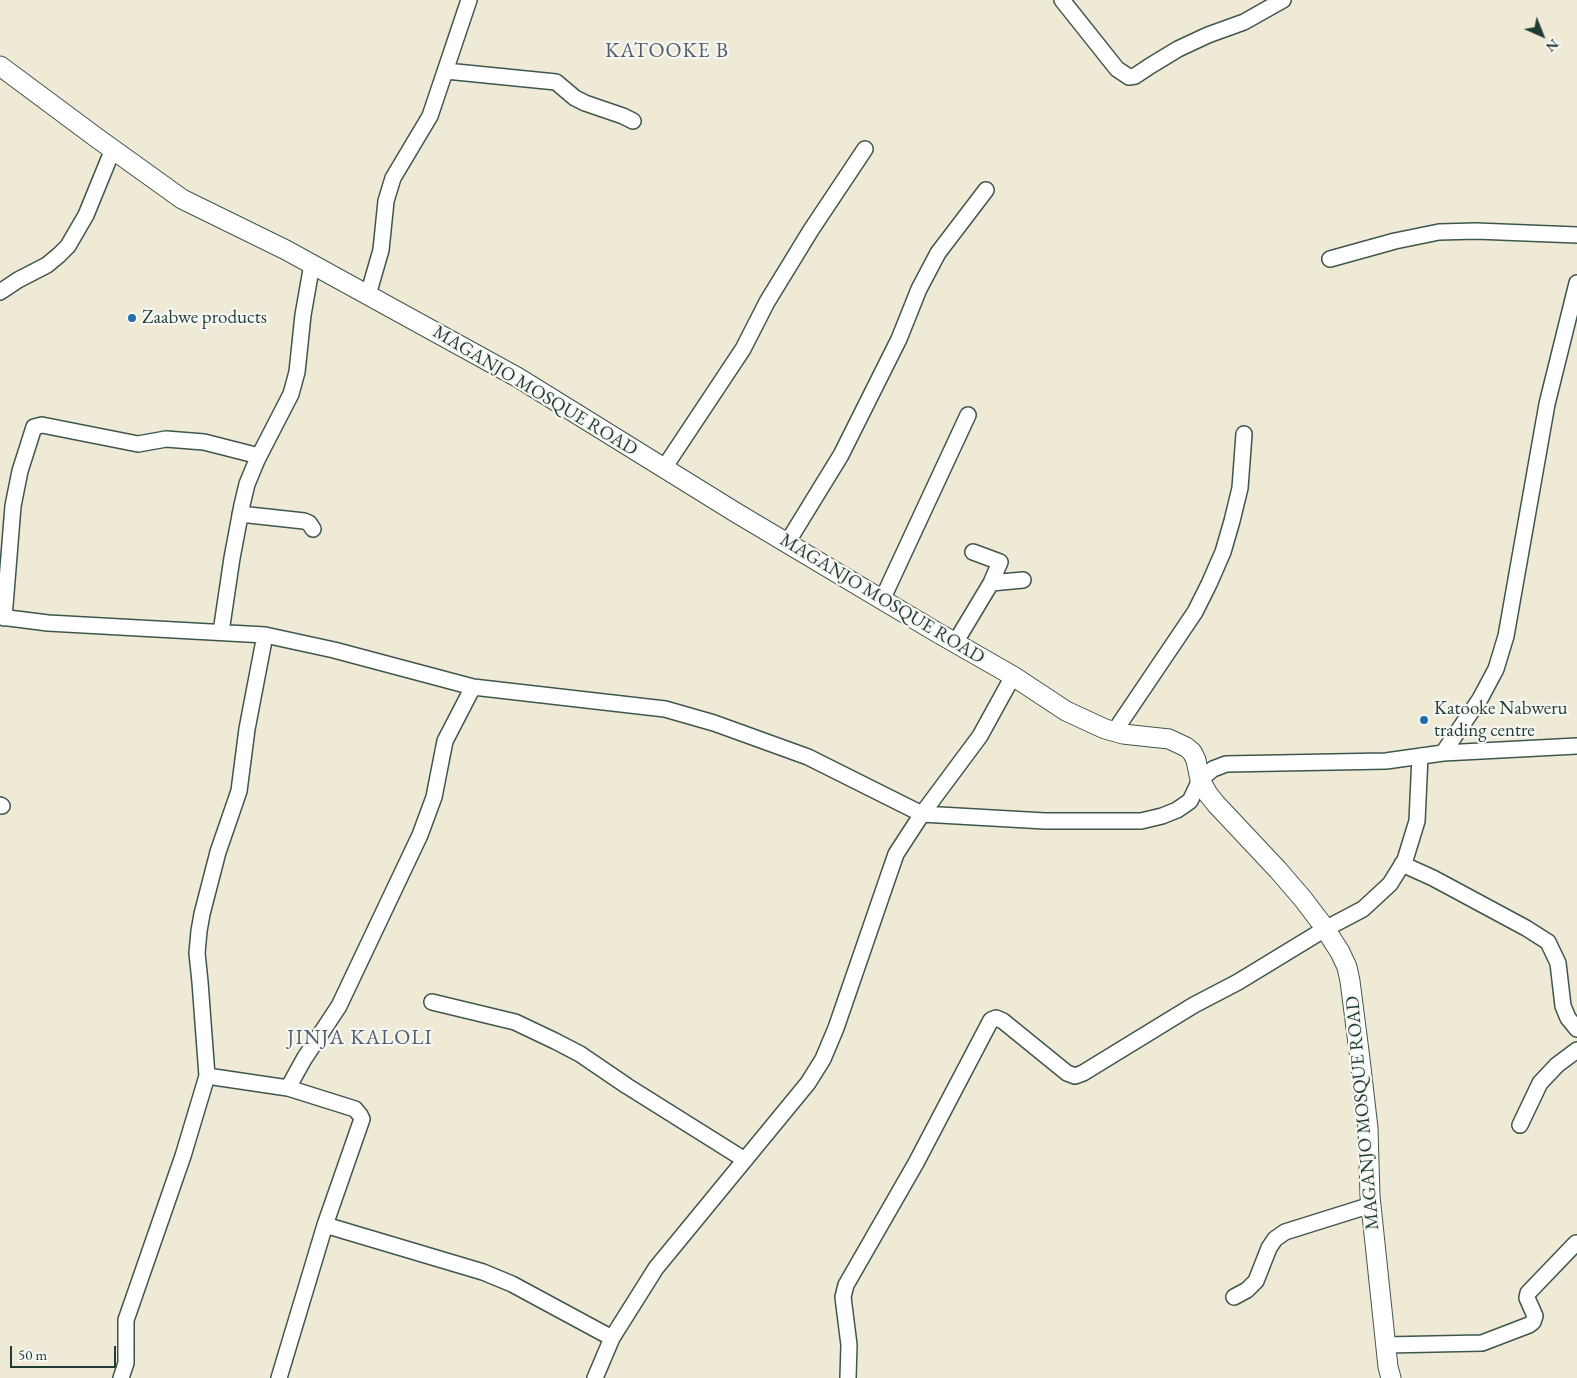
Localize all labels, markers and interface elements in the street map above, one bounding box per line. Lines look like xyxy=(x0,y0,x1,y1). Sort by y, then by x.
north arrow xyxy=(1517,10,1567,60)
text: N xyxy=(1542,35,1563,56)
district label: KATOOKE B xyxy=(604,38,730,64)
place label: Zaabwe products xyxy=(142,307,267,329)
marker: Zaabwe products xyxy=(126,312,138,324)
street label: MAGANJO MOSQUE ROAD xyxy=(428,321,642,461)
street label: MAGANJO MOSQUE ROAD xyxy=(775,529,989,669)
place label: Katooke Nabweru trading centre xyxy=(1434,698,1568,742)
marker: Katooke Nabweru trading centre xyxy=(1418,714,1430,726)
street label: MAGANJO MOSQUE ROAD xyxy=(1341,995,1385,1231)
district label: JINJA KALOLI xyxy=(286,1025,434,1051)
scale bar xyxy=(12,1336,119,1368)
text: 50 m xyxy=(18,1345,47,1364)

